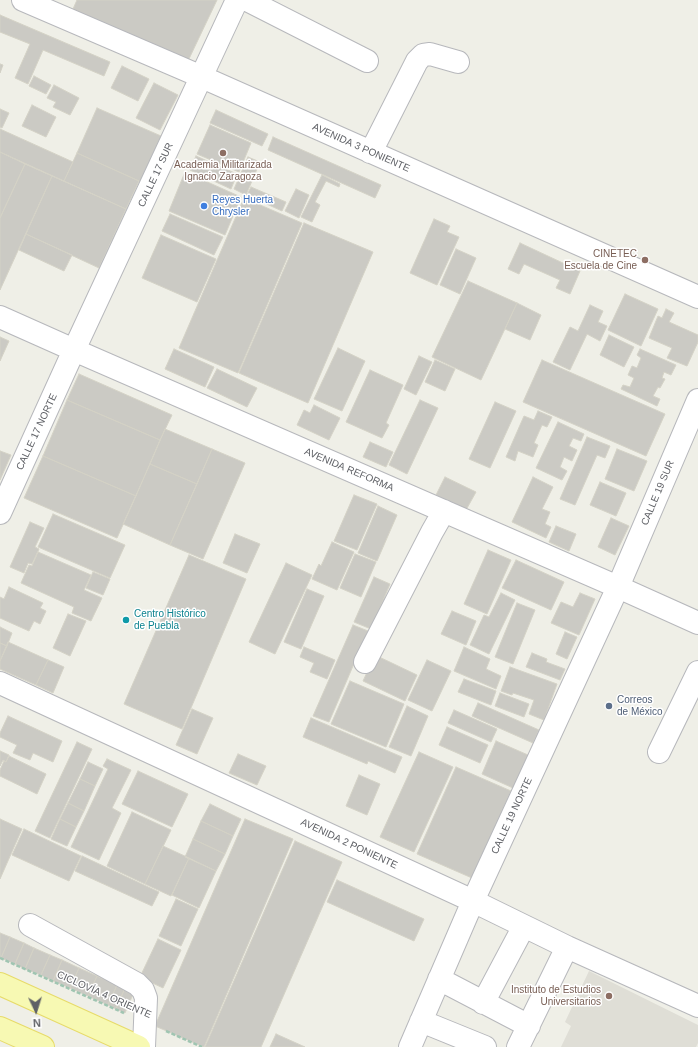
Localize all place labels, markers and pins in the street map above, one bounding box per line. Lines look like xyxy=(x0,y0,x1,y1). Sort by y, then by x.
marker: Academia Militarizada Ignacio Zaragoza xyxy=(218,148,228,158)
place label: Academia Militarizada Ignacio Zaragoza xyxy=(174,159,272,182)
place label: Reyes Huerta Chrysler xyxy=(212,194,273,218)
marker: Reyes Huerta Chrysler xyxy=(199,201,209,211)
place label: CINETEC Escuela de Cine xyxy=(564,248,637,272)
marker: CINETEC Escuela de Cine xyxy=(640,255,650,265)
place label: Centro Histórico de Puebla xyxy=(134,608,206,632)
marker: Centro Histórico de Puebla xyxy=(121,615,131,625)
place label: Correos de México xyxy=(617,694,663,718)
marker: Correos de México xyxy=(604,701,614,711)
place label: Instituto de Estudios Universitarios xyxy=(511,984,601,1008)
marker: Instituto de Estudios Universitarios xyxy=(604,991,614,1001)

